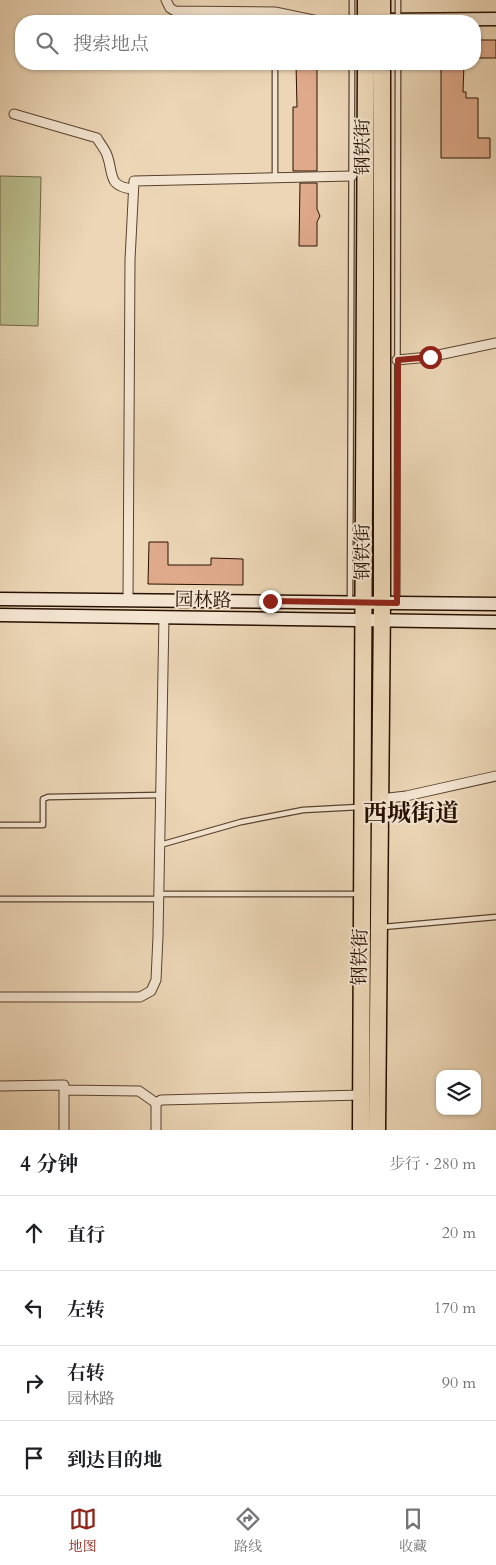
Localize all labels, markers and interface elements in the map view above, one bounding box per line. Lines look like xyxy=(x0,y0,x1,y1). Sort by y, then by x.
search box xyxy=(15,15,481,70)
icon: search xyxy=(33,29,61,57)
text: 搜索地点 xyxy=(73,31,149,57)
street label: 钢铁街 xyxy=(350,118,376,176)
route start xyxy=(419,346,442,369)
street label: 钢铁街 xyxy=(350,523,376,581)
street label: 园林路 xyxy=(174,587,232,613)
route end xyxy=(259,590,282,613)
district label: 西城街道 xyxy=(363,797,459,830)
street label: 钢铁街 xyxy=(347,928,373,986)
map controls xyxy=(436,1070,481,1115)
button: layers xyxy=(436,1070,481,1115)
text: 4 分钟 xyxy=(20,1150,78,1179)
text: 步行 · 280 m xyxy=(389,1153,476,1175)
icon: ahead xyxy=(20,1219,48,1247)
text: 直行 xyxy=(67,1222,105,1248)
text: 20 m xyxy=(442,1222,476,1244)
icon: left xyxy=(20,1294,48,1322)
text: 左转 xyxy=(67,1297,105,1323)
text: 170 m xyxy=(434,1297,476,1319)
text: 右转 xyxy=(67,1360,105,1386)
icon: right xyxy=(20,1369,48,1397)
text: 90 m xyxy=(442,1372,476,1394)
text: 园林路 xyxy=(67,1388,115,1410)
icon: arrive xyxy=(20,1444,48,1472)
text: 到达目的地 xyxy=(67,1447,162,1473)
tab: 地图 xyxy=(69,1505,97,1556)
tab: 路线 xyxy=(234,1505,262,1556)
tab: 收藏 xyxy=(399,1505,427,1556)

